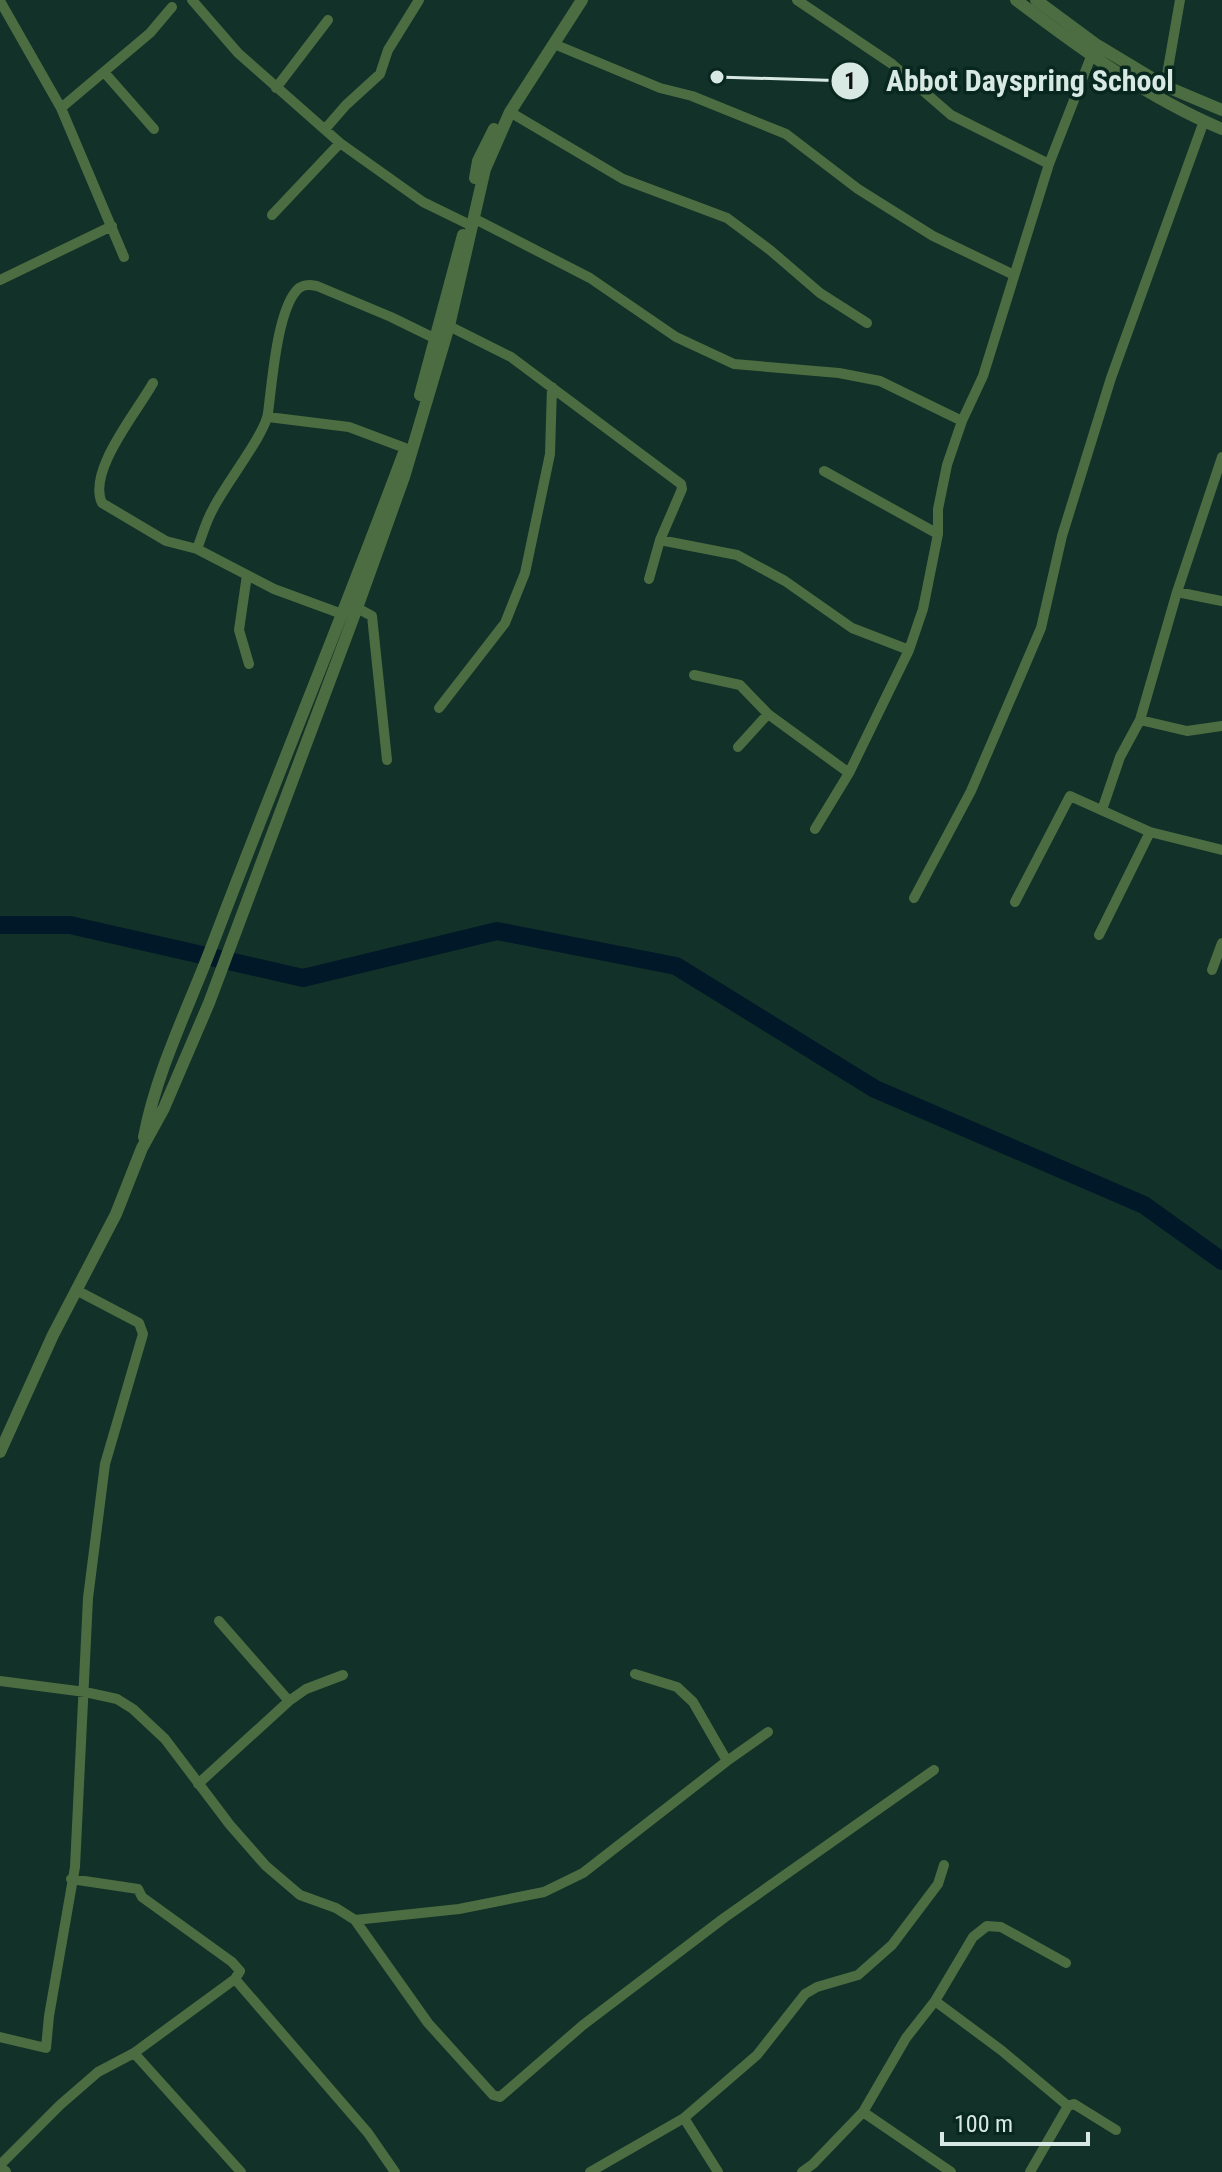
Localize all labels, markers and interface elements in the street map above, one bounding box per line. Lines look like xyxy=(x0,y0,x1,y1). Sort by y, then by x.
callout: Abbot Dayspring School xyxy=(830,54,1190,108)
text: Abbot Dayspring School xyxy=(886,63,1174,98)
text: 1 xyxy=(844,67,856,95)
scale bar xyxy=(942,2096,1088,2146)
text: 100 m xyxy=(954,2110,1013,2138)

